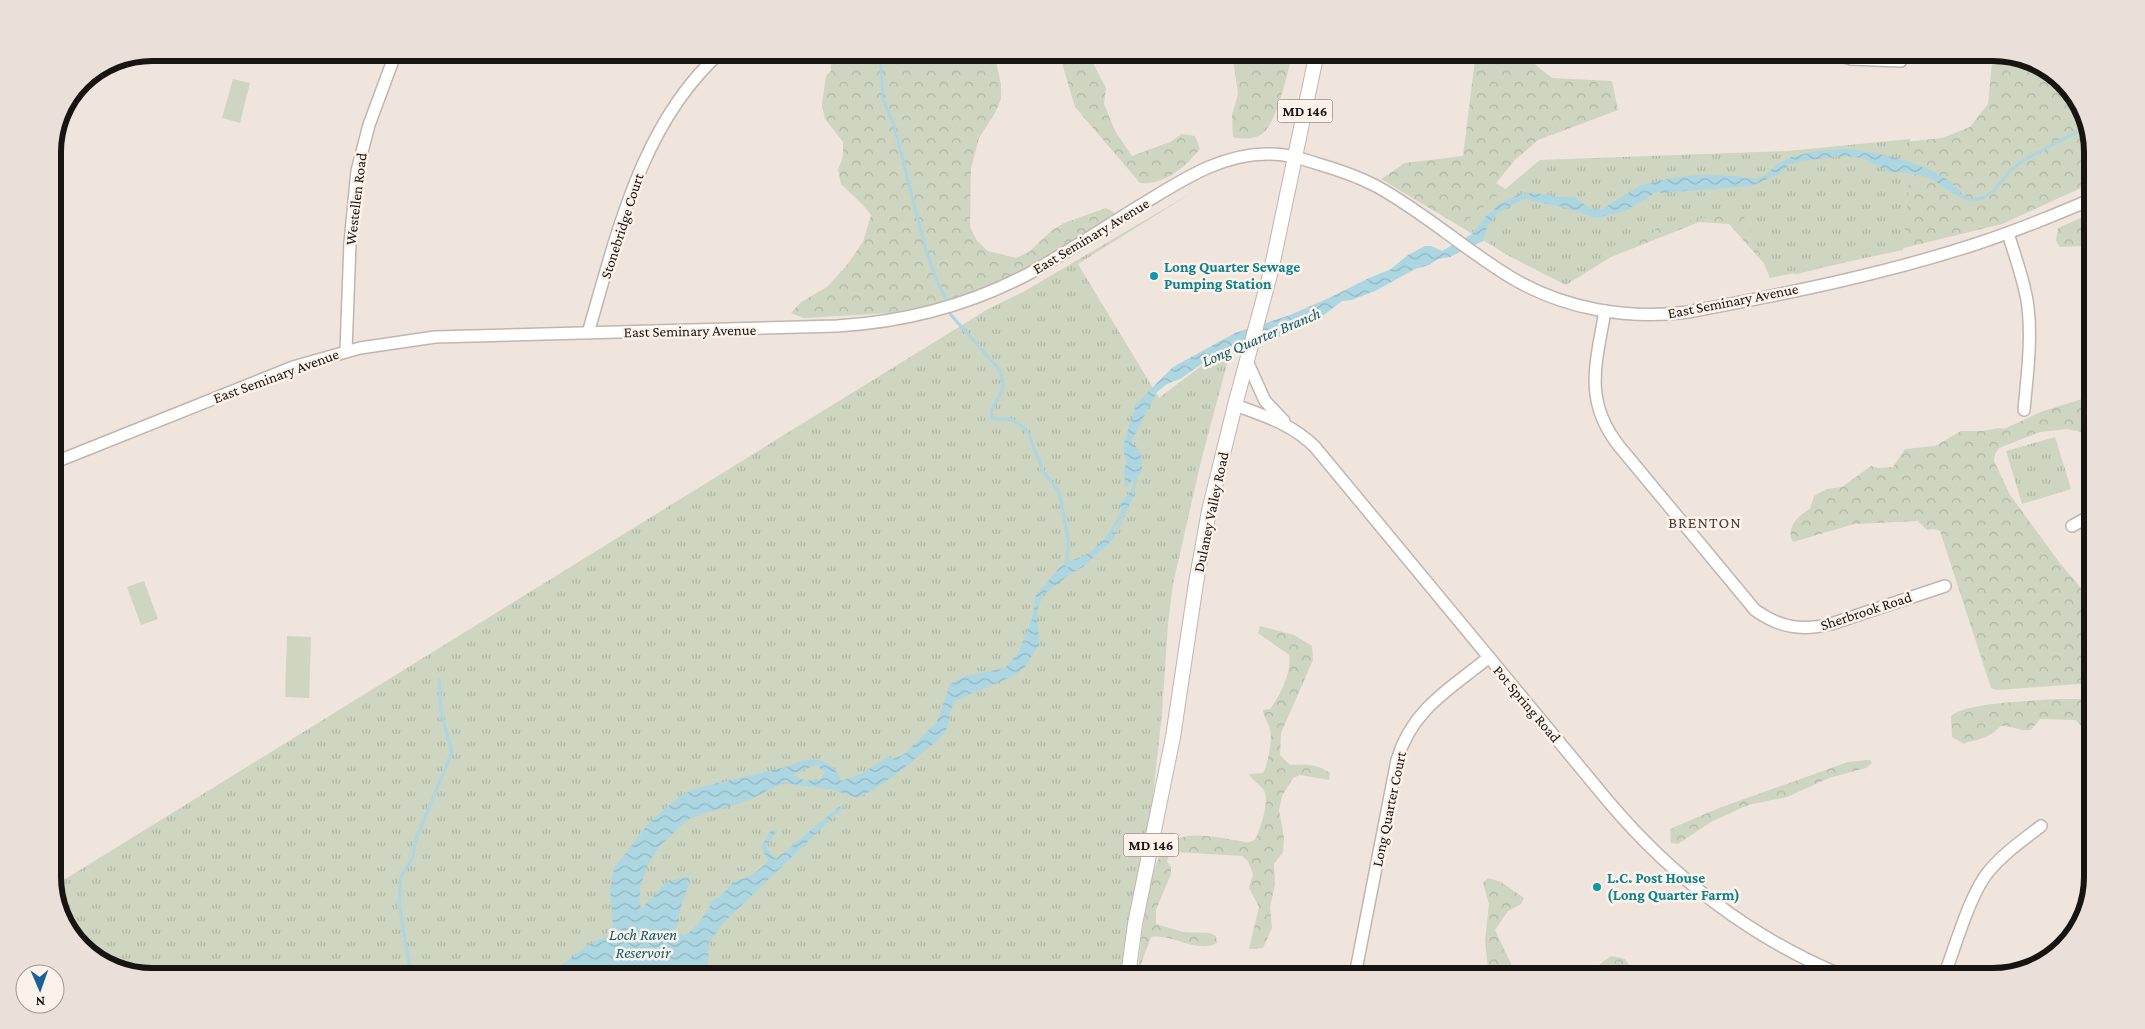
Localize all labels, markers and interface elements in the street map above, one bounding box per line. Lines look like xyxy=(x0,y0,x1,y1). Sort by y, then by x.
road number: MD 146 xyxy=(1278,100,1332,122)
street label: Westellen Road xyxy=(342,152,370,246)
street label: Stonebridge Court xyxy=(597,170,648,281)
street label: East Seminary Avenue xyxy=(1030,195,1153,278)
place label: Long Quarter Sewage Pumping Station xyxy=(1164,259,1300,292)
marker: Long Quarter Sewage Pumping Station xyxy=(1148,270,1160,282)
street label: East Seminary Avenue xyxy=(1666,280,1800,322)
water label: Long Quarter Branch xyxy=(1199,304,1323,371)
street label: East Seminary Avenue xyxy=(624,322,757,341)
street label: East Seminary Avenue xyxy=(211,346,342,407)
street label: Dulaney Valley Road xyxy=(1190,450,1233,574)
district label: BRENTON xyxy=(1668,514,1742,531)
street label: Sherbrook Road xyxy=(1818,589,1914,633)
street label: Pot Spring Road xyxy=(1490,662,1564,746)
street label: Long Quarter Court xyxy=(1369,749,1410,868)
road number: MD 146 xyxy=(1124,834,1178,856)
place label: L.C. Post House (Long Quarter Farm) xyxy=(1607,870,1740,904)
marker: L.C. Post House (Long Quarter Farm) xyxy=(1591,881,1603,893)
water label: Loch Raven Reservoir xyxy=(609,926,677,961)
north arrow xyxy=(15,964,65,1014)
text: N xyxy=(35,994,46,1010)

